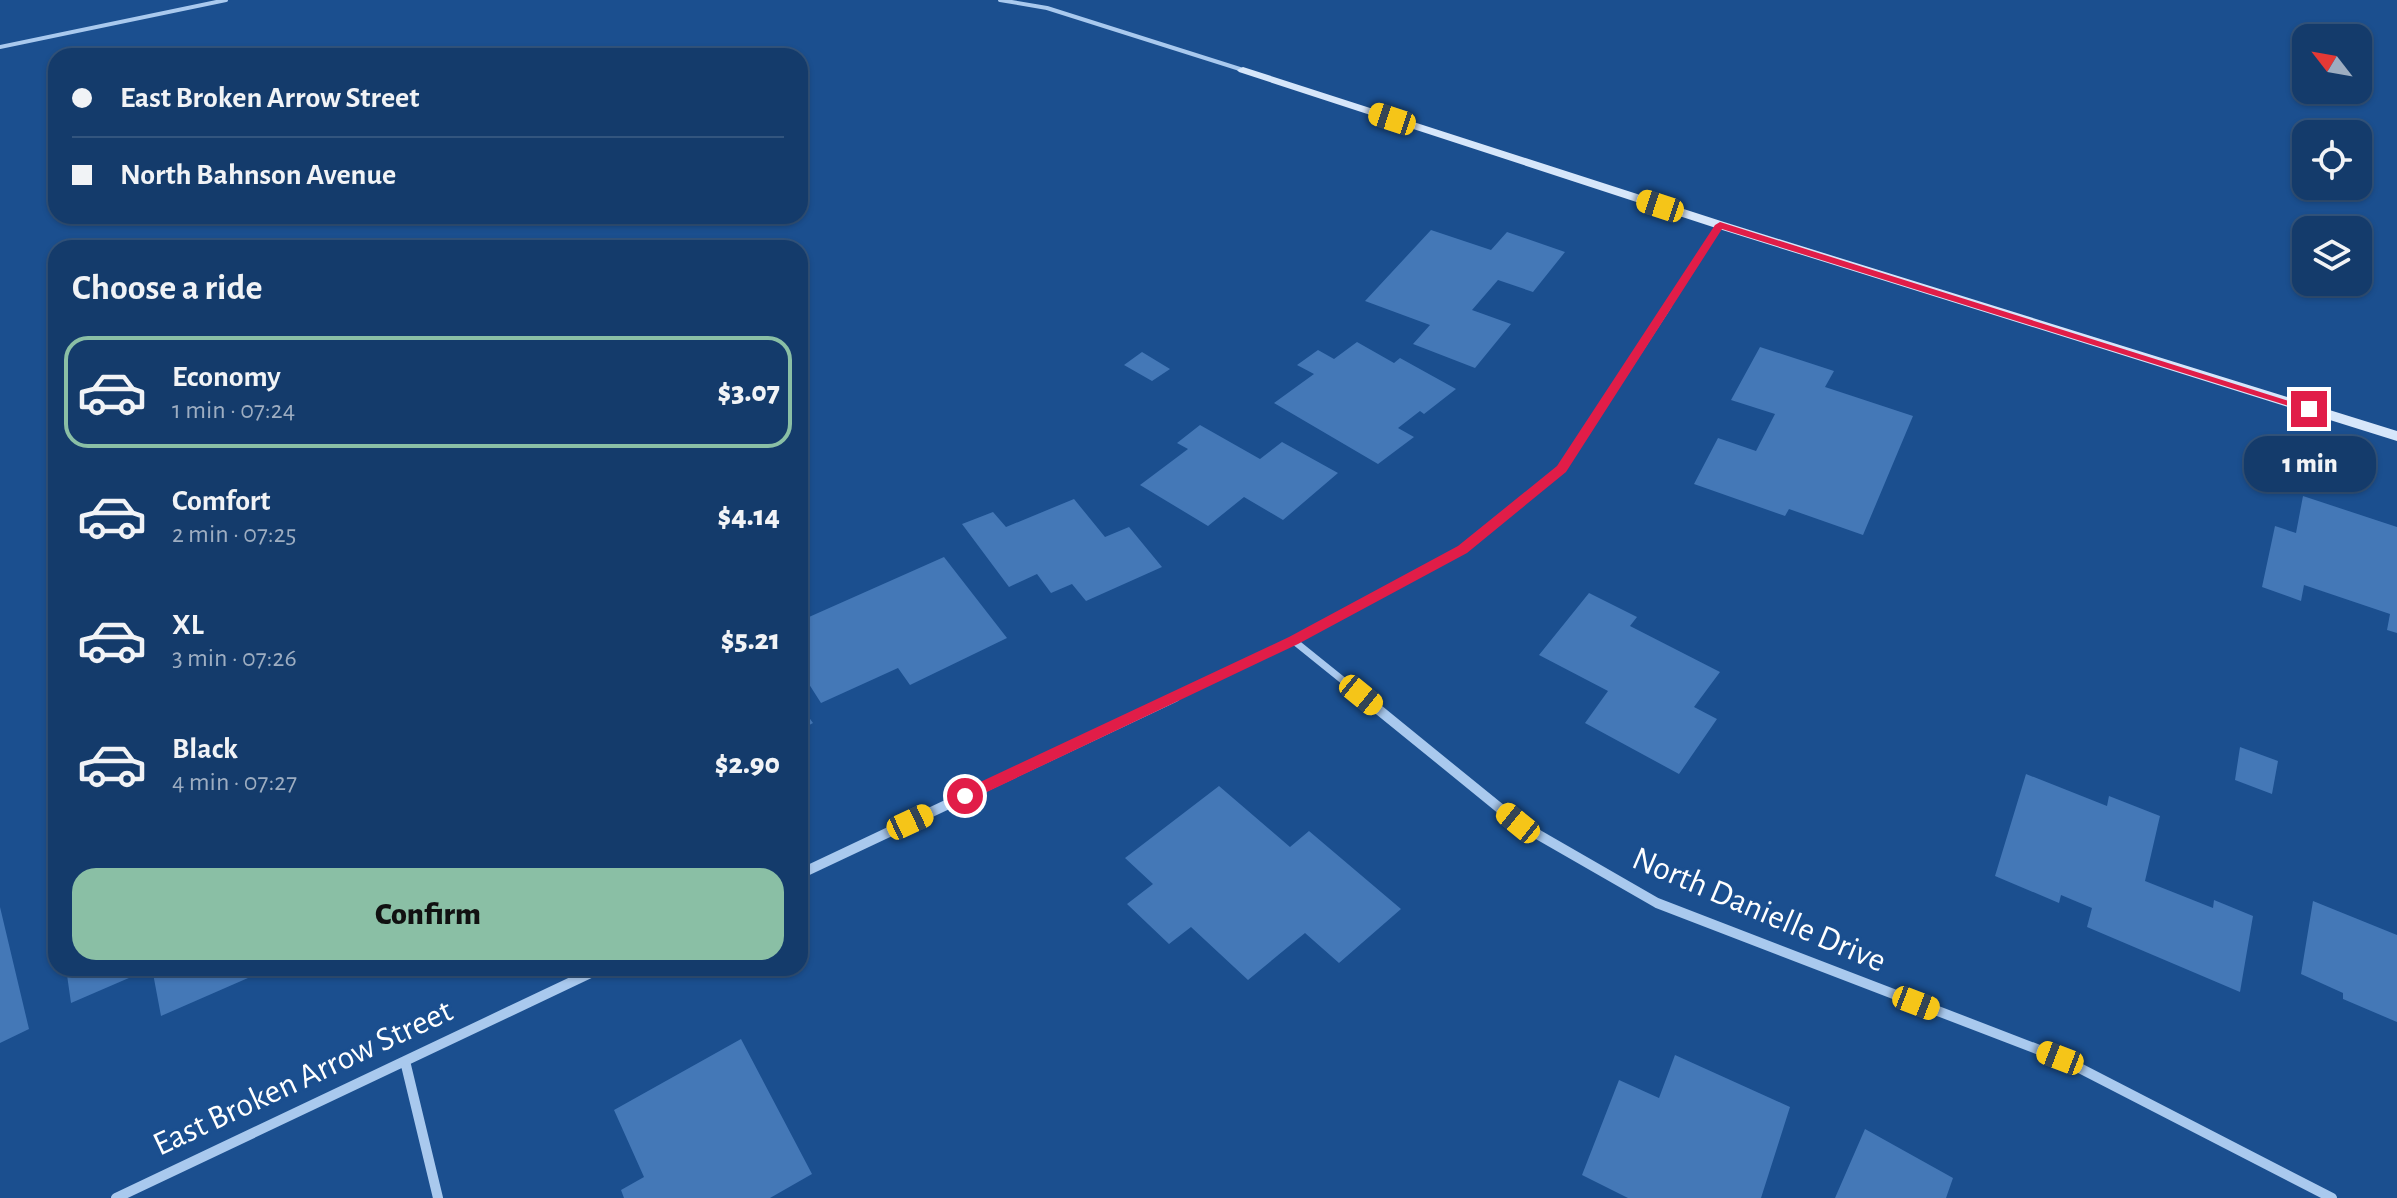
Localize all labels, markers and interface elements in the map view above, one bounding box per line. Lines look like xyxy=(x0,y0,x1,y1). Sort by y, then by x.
north arrow xyxy=(2292,24,2372,104)
map controls xyxy=(2292,24,2372,296)
text: East Broken Arrow Street xyxy=(120,83,419,113)
car xyxy=(1365,100,1419,138)
button: locate xyxy=(2292,120,2372,200)
text: North Bahnson Avenue xyxy=(120,160,396,190)
car xyxy=(1633,187,1687,225)
button: layers xyxy=(2292,216,2372,296)
text: Choose a ride xyxy=(72,270,262,306)
icon: car xyxy=(76,356,148,428)
text: Economy xyxy=(172,362,281,392)
text: $3.07 xyxy=(717,377,780,407)
route end xyxy=(2291,391,2327,427)
text: 1 min · 07:24 xyxy=(172,397,295,423)
callout: 1 min xyxy=(2243,437,2375,493)
text: 1 min xyxy=(2282,451,2338,477)
icon: car xyxy=(76,480,148,552)
text: Comfort xyxy=(172,486,271,516)
text: $4.14 xyxy=(718,501,780,531)
text: 2 min · 07:25 xyxy=(172,521,296,547)
icon: car xyxy=(76,604,148,676)
text: XL xyxy=(172,610,204,640)
text: $5.21 xyxy=(721,625,780,655)
text: 3 min · 07:26 xyxy=(172,645,297,671)
car xyxy=(1335,671,1387,719)
icon: car xyxy=(76,728,148,800)
text: Black xyxy=(172,734,238,764)
text: $2.90 xyxy=(715,749,780,779)
text: 4 min · 07:27 xyxy=(172,769,297,795)
route start xyxy=(947,778,983,814)
car xyxy=(1492,799,1544,847)
car xyxy=(883,801,937,843)
street label: North Danielle Drive xyxy=(1627,841,1891,979)
button: Confirm xyxy=(72,868,784,960)
car xyxy=(1889,983,1943,1023)
street label: East Broken Arrow Street xyxy=(148,994,458,1162)
car xyxy=(2033,1038,2087,1078)

